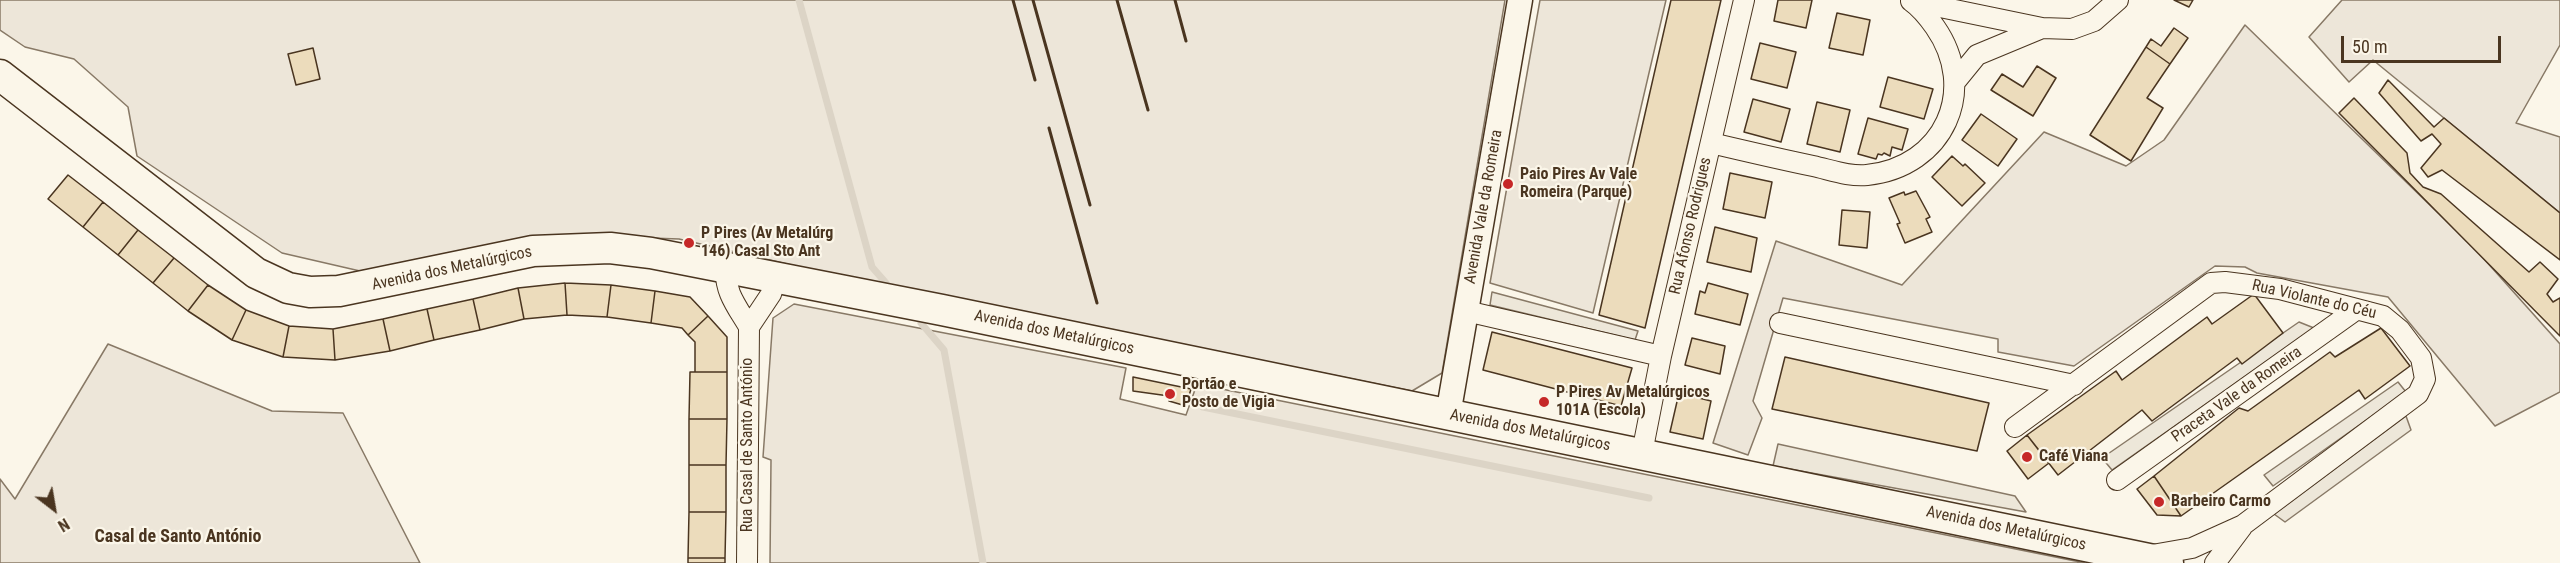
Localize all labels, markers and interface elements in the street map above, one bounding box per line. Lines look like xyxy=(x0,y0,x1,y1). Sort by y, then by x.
scale bar xyxy=(2344,24,2504,62)
text: 50 m xyxy=(2352,36,2387,57)
street label: Avenida Vale da Romeira xyxy=(1461,128,1507,286)
street label: Rua Afonso Rodrigues xyxy=(1666,156,1716,296)
place label: Paio Pires Av Vale Romeira (Parque) xyxy=(1520,165,1637,203)
marker: Paio Pires Av Vale Romeira (Parque) xyxy=(1501,177,1515,191)
place label: P Pires (Av Metalúrg 146) Casal Sto Ant xyxy=(701,224,833,262)
marker: P Pires (Av Metalúrg 146) Casal Sto Ant xyxy=(682,236,696,250)
street label: Avenida dos Metalúrgicos xyxy=(370,243,534,295)
street label: Rua Violante do Céu xyxy=(2250,276,2378,324)
street label: Avenida dos Metalúrgicos xyxy=(972,307,1136,359)
street label: Praceta Vale da Romeira xyxy=(2168,343,2306,447)
street label: Rua Casal de Santo António xyxy=(738,358,758,532)
place label: Portão e Posto de Vigia xyxy=(1182,375,1275,413)
place label: P Pires Av Metalúrgicos 101A (Escola) xyxy=(1556,383,1710,421)
marker: Portão e Posto de Vigia xyxy=(1163,387,1177,401)
marker: P Pires Av Metalúrgicos 101A (Escola) xyxy=(1537,395,1551,409)
street label: Avenida dos Metalúrgicos xyxy=(1448,406,1612,456)
place label: Café Viana xyxy=(2039,447,2108,467)
marker: Café Viana xyxy=(2020,450,2034,464)
north arrow xyxy=(24,479,84,539)
place label: Barbeiro Carmo xyxy=(2171,492,2271,512)
marker: Barbeiro Carmo xyxy=(2152,495,2166,509)
street label: Avenida dos Metalúrgicos xyxy=(1924,503,2088,555)
text: N xyxy=(54,514,73,536)
district label: Casal de Santo António xyxy=(95,526,261,548)

